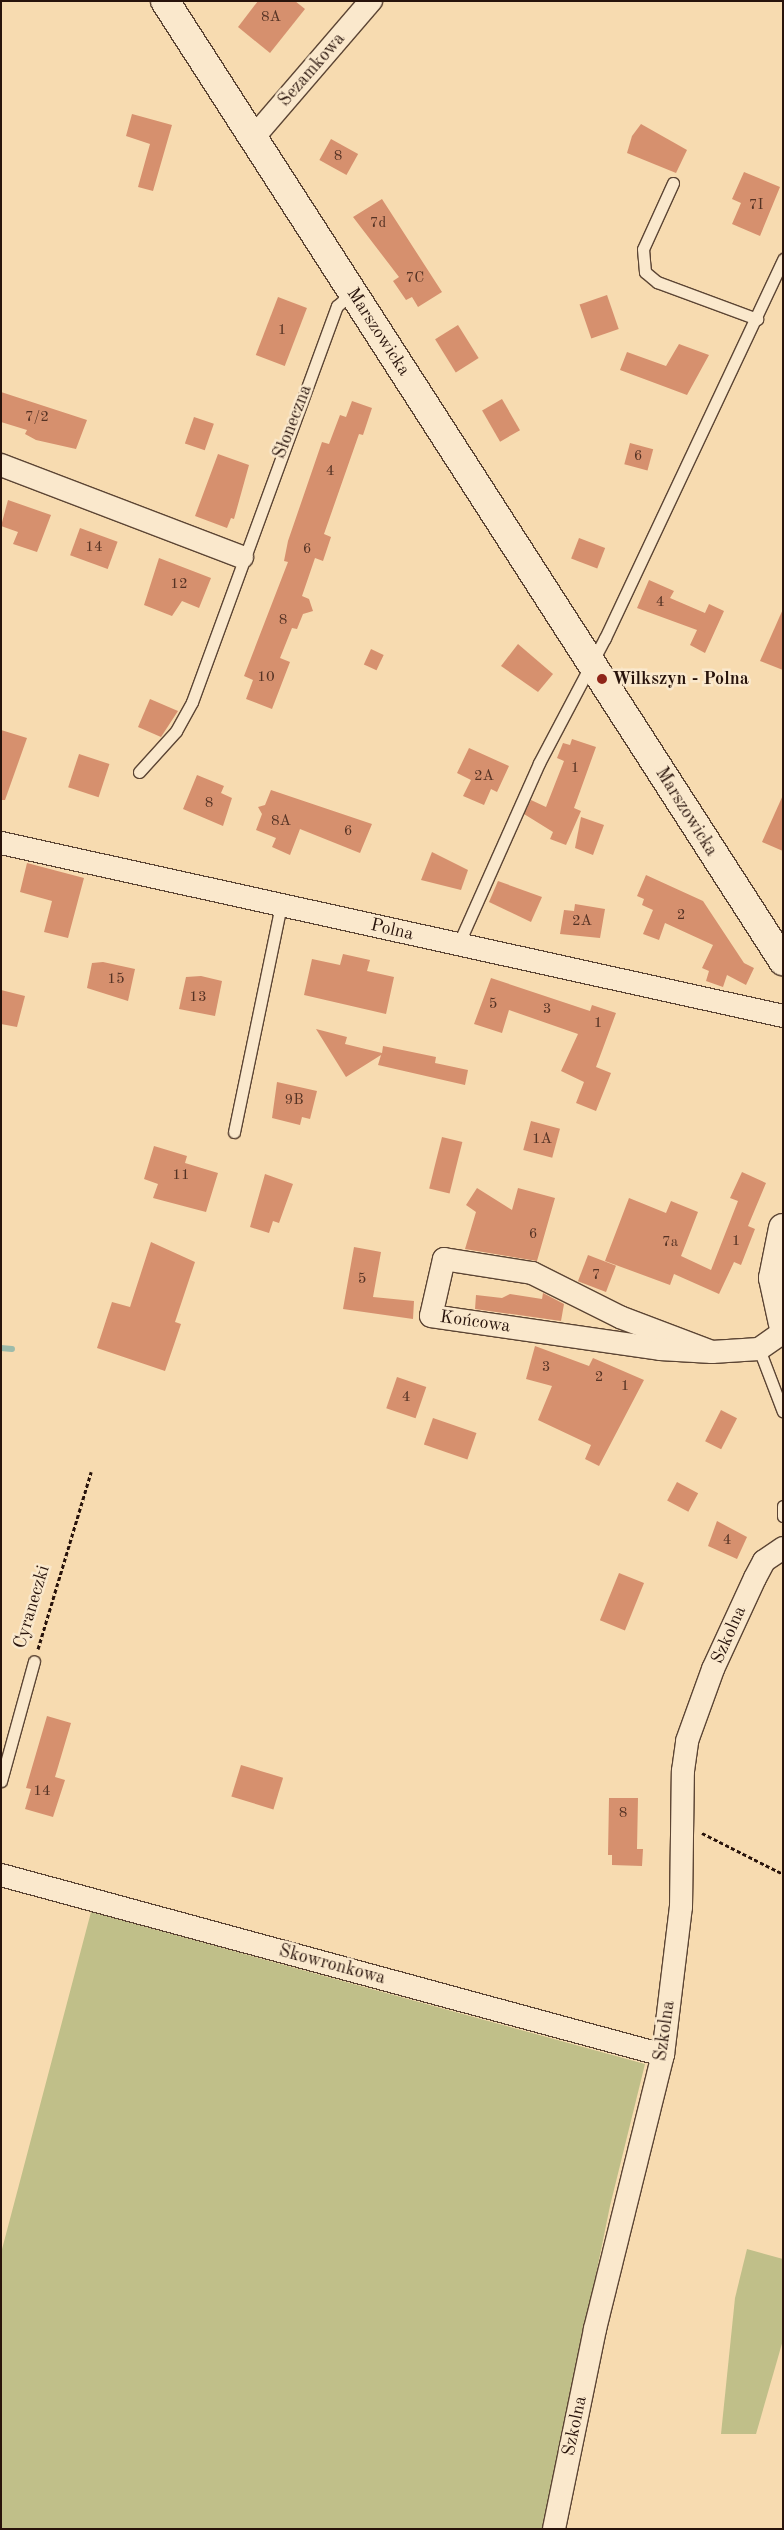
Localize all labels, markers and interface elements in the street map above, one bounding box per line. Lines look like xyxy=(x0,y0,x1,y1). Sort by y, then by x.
house number: 8A xyxy=(261,9,281,27)
street label: Sezamkowa xyxy=(274,29,350,111)
house number: 8 xyxy=(334,148,342,166)
house number: 7I xyxy=(749,197,763,215)
house number: 7d xyxy=(370,215,386,233)
house number: 7C xyxy=(406,270,424,288)
street label: Marszowicka xyxy=(342,284,414,380)
house number: 1 xyxy=(278,322,286,340)
street label: Słoneczna xyxy=(269,382,317,462)
house number: 7/2 xyxy=(25,409,49,427)
house number: 6 xyxy=(634,448,642,466)
house number: 4 xyxy=(326,463,334,481)
house number: 14 xyxy=(85,539,103,557)
house number: 6 xyxy=(303,541,311,559)
house number: 12 xyxy=(170,576,188,594)
house number: 4 xyxy=(656,594,664,612)
house number: 8 xyxy=(279,612,287,630)
place label: Wilkszyn - Polna xyxy=(612,668,749,690)
house number: 10 xyxy=(257,669,275,687)
marker: Wilkszyn - Polna xyxy=(596,673,608,685)
house number: 1 xyxy=(571,760,579,778)
street label: Marszowicka xyxy=(650,764,722,860)
house number: 2A xyxy=(474,768,494,786)
house number: 8 xyxy=(205,795,213,813)
house number: 8A xyxy=(271,813,291,831)
house number: 6 xyxy=(344,823,352,841)
house number: 2 xyxy=(677,907,685,925)
house number: 2A xyxy=(572,913,592,931)
street label: Polna xyxy=(368,915,416,945)
house number: 15 xyxy=(107,971,125,989)
house number: 13 xyxy=(189,989,207,1007)
house number: 5 xyxy=(489,996,497,1014)
house number: 3 xyxy=(543,1001,551,1019)
house number: 1 xyxy=(594,1015,602,1033)
house number: 9B xyxy=(284,1092,304,1110)
house number: 1A xyxy=(532,1131,552,1149)
house number: 11 xyxy=(172,1167,190,1185)
house number: 6 xyxy=(529,1226,537,1244)
house number: 1 xyxy=(732,1233,740,1251)
house number: 7a xyxy=(662,1234,678,1252)
house number: 7 xyxy=(592,1267,600,1285)
house number: 5 xyxy=(358,1271,366,1289)
street label: Końcowa xyxy=(438,1306,512,1338)
house number: 3 xyxy=(542,1359,550,1377)
house number: 2 xyxy=(595,1369,603,1387)
house number: 1 xyxy=(621,1378,629,1396)
house number: 4 xyxy=(402,1389,410,1407)
house number: 4 xyxy=(723,1532,731,1550)
street label: Cyraneczki xyxy=(9,1563,55,1651)
street label: Szkolna xyxy=(707,1603,751,1667)
house number: 14 xyxy=(33,1783,51,1801)
house number: 8 xyxy=(619,1805,627,1823)
street label: Skowronkowa xyxy=(276,1940,388,1990)
street label: Szkolna xyxy=(650,1999,680,2063)
street label: Szkolna xyxy=(558,2394,592,2458)

